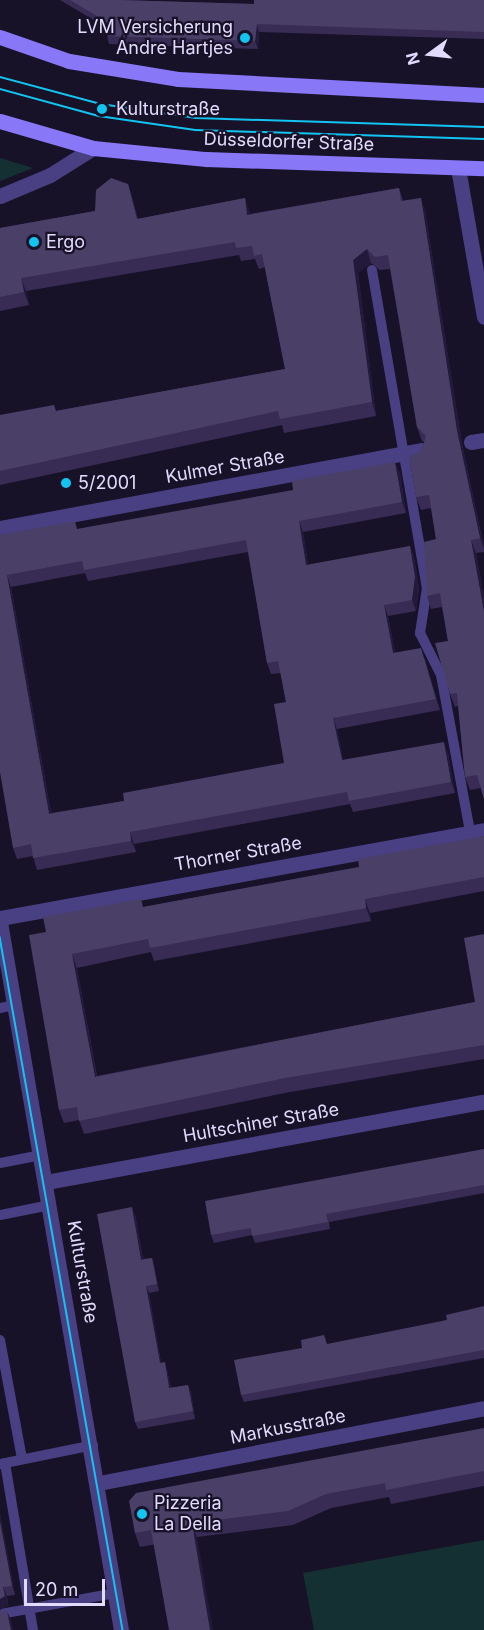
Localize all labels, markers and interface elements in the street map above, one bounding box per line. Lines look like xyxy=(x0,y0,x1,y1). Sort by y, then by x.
place label: LVM Versicherung Andre Hartjes xyxy=(77,17,233,60)
north arrow xyxy=(400,24,460,84)
marker: LVM Versicherung Andre Hartjes xyxy=(238,31,252,45)
text: N xyxy=(401,50,424,67)
place label: Kulturstraße xyxy=(116,98,220,120)
marker: Kulturstraße xyxy=(93,100,111,118)
street label: Düsseldorfer Straße xyxy=(203,128,375,156)
place label: Ergo xyxy=(46,231,85,253)
marker: Ergo xyxy=(27,235,41,249)
street label: Kulmer Straße xyxy=(164,446,286,488)
place label: 5/2001 xyxy=(78,472,136,494)
marker: 5/2001 xyxy=(59,476,73,490)
street label: Thorner Straße xyxy=(173,832,303,876)
street label: Hultschiner Straße xyxy=(181,1099,341,1147)
street label: Kulturstraße xyxy=(62,1219,102,1325)
street label: Markusstraße xyxy=(228,1405,348,1449)
place label: Pizzeria La Della xyxy=(154,1493,222,1536)
marker: Pizzeria La Della xyxy=(135,1507,149,1521)
scale bar xyxy=(27,1567,108,1605)
text: 20 m xyxy=(35,1579,78,1600)

